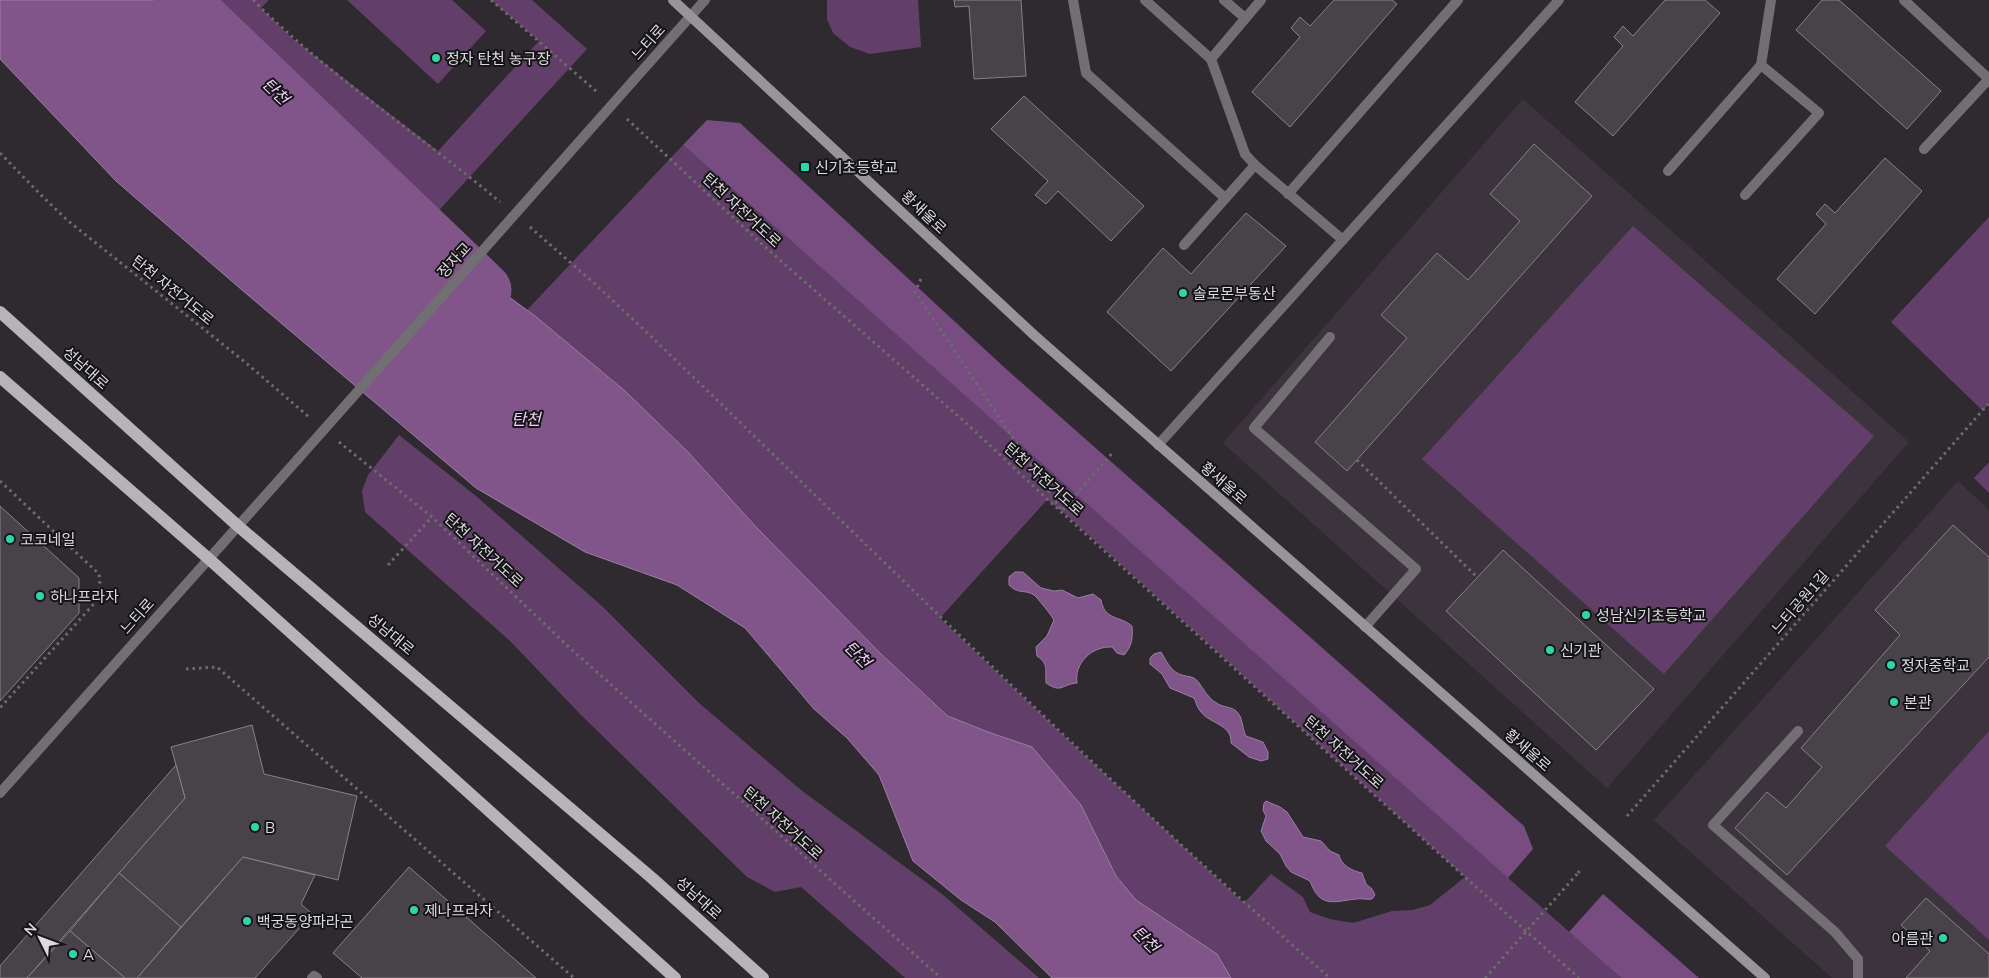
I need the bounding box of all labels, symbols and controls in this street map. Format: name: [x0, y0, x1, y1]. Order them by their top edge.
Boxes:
street label: 느티로: [627, 20, 669, 64]
place label: 정자 탄천 농구장: [446, 49, 551, 68]
marker: 정자 탄천 농구장: [430, 52, 442, 64]
water label: 탄천: [258, 74, 295, 110]
place label: 신기초등학교: [815, 158, 898, 177]
marker: 신기초등학교: [799, 161, 811, 173]
street label: 탄천 자전거도로: [699, 169, 785, 251]
street label: 황새울로: [897, 186, 951, 238]
street label: 정자교: [433, 238, 475, 282]
street label: 탄천 자전거도로: [128, 251, 218, 329]
place label: 솔로몬부동산: [1193, 284, 1276, 303]
marker: 솔로몬부동산: [1177, 287, 1189, 299]
street label: 성남대로: [59, 342, 113, 394]
water label: 탄천: [511, 409, 543, 429]
street label: 탄천 자전거도로: [1000, 438, 1088, 520]
street label: 황새울로: [1197, 458, 1251, 508]
street label: 탄천 자전거도로: [441, 509, 527, 591]
place label: 코코네일: [20, 530, 75, 549]
marker: 코코네일: [4, 533, 16, 545]
street label: 느티공원1길: [1767, 566, 1833, 638]
place label: 하나프라자: [50, 587, 119, 606]
marker: 하나프라자: [34, 590, 46, 602]
street label: 느티로: [116, 594, 158, 638]
place label: 성남신기초등학교: [1596, 606, 1706, 625]
street label: 성남대로: [364, 609, 418, 659]
marker: 성남신기초등학교: [1580, 609, 1592, 621]
water label: 탄천: [841, 637, 877, 673]
place label: 신기관: [1560, 641, 1602, 660]
marker: 신기관: [1544, 644, 1556, 656]
place label: 정자중학교: [1901, 656, 1970, 675]
marker: 정자중학교: [1885, 659, 1897, 671]
place label: 본관: [1904, 693, 1932, 712]
marker: 본관: [1888, 696, 1900, 708]
street label: 탄천 자전거도로: [1300, 711, 1388, 793]
street label: 황새울로: [1501, 725, 1555, 775]
street label: 탄천 자전거도로: [739, 782, 827, 864]
place label: B: [265, 818, 275, 837]
marker: B: [249, 821, 261, 833]
street label: 성남대로: [672, 872, 726, 924]
place label: 제나프라자: [424, 901, 493, 920]
marker: 제나프라자: [408, 904, 420, 916]
place label: 백궁동양파라곤: [257, 912, 354, 931]
north arrow: [15, 913, 65, 963]
marker: 백궁동양파라곤: [241, 915, 253, 927]
text: N: [20, 919, 41, 939]
water label: 탄천: [1129, 922, 1165, 958]
place label: 아름관: [1892, 929, 1933, 948]
marker: 아름관: [1937, 932, 1949, 944]
place label: A: [83, 945, 94, 964]
marker: A: [67, 948, 79, 960]

